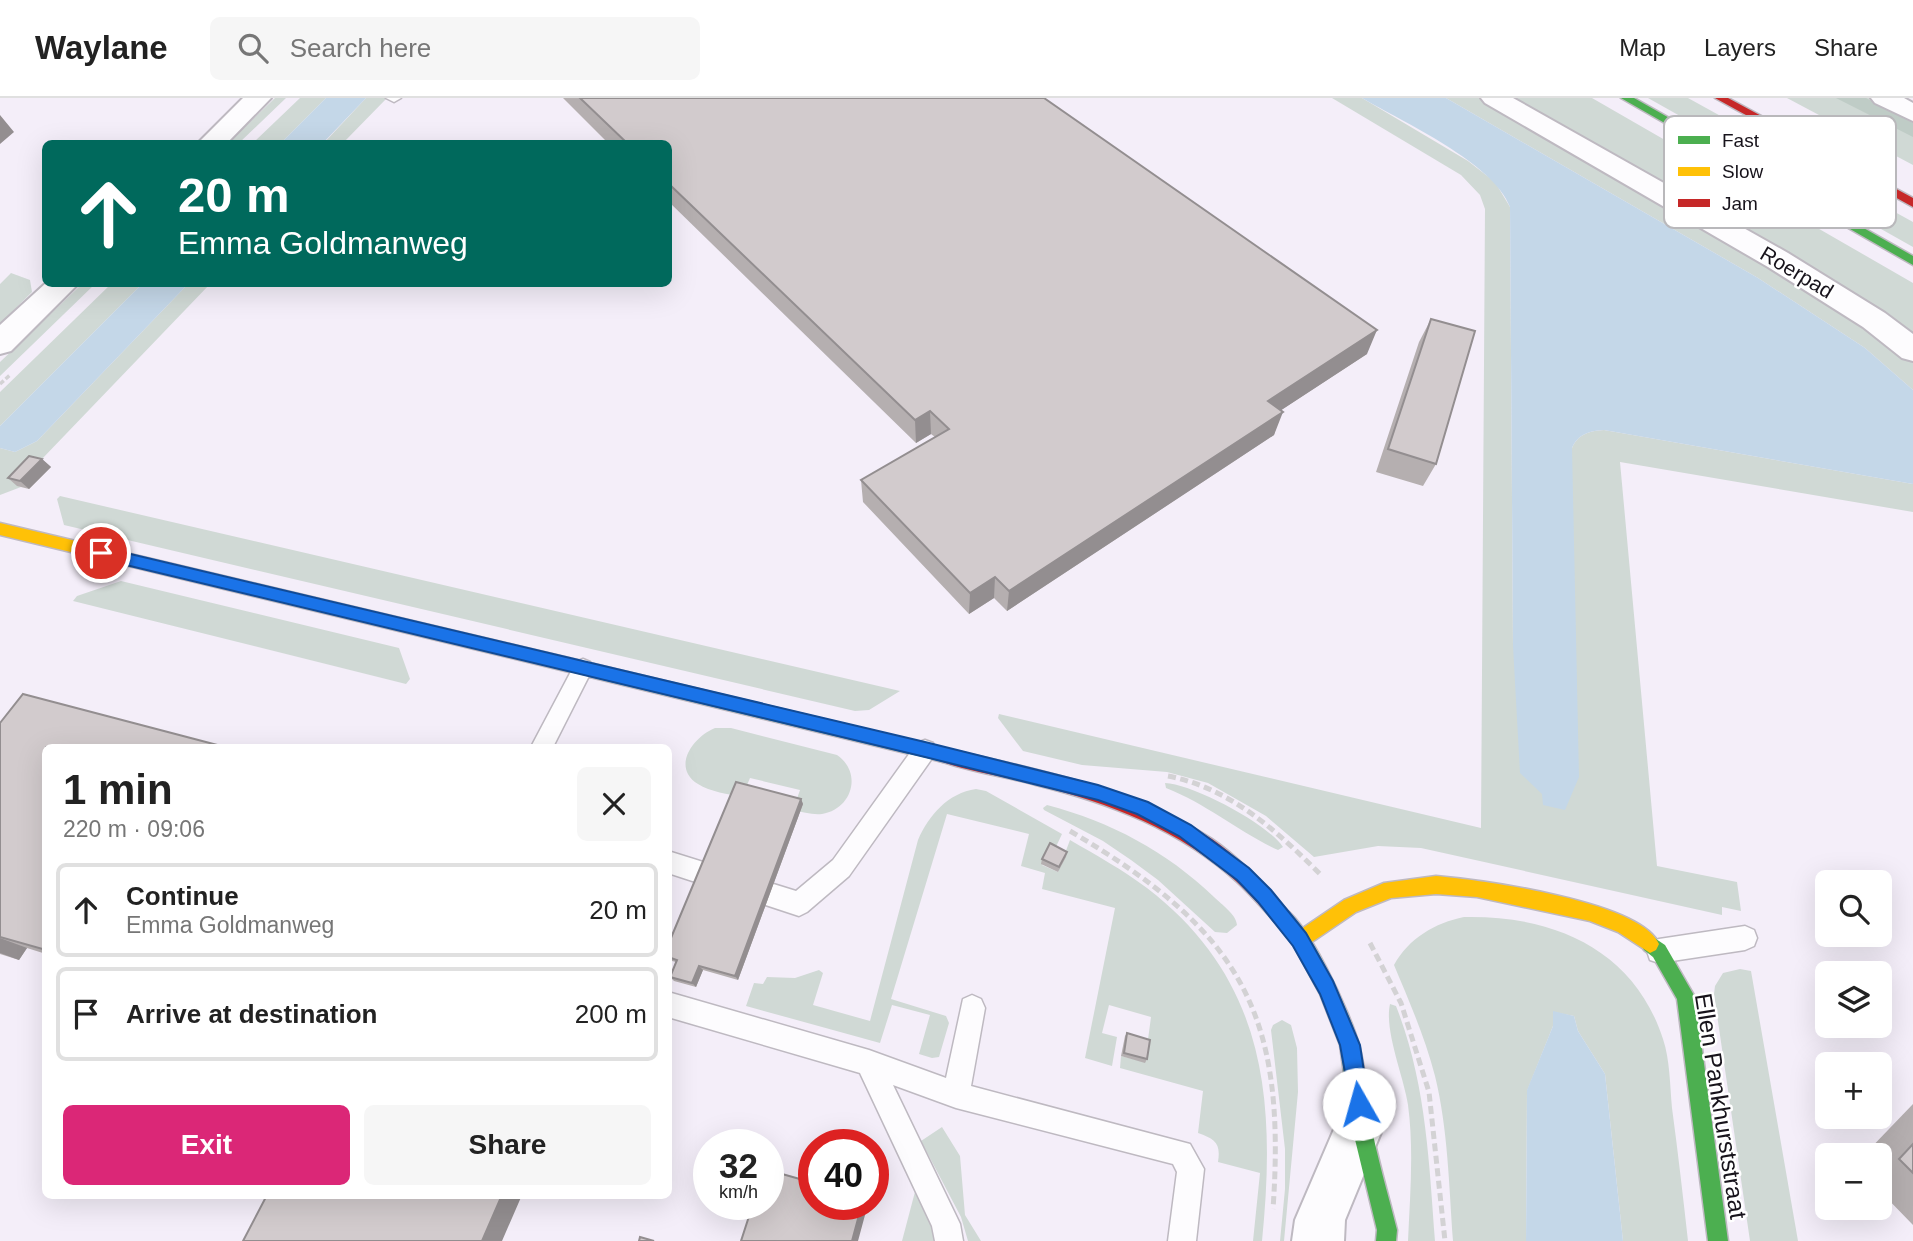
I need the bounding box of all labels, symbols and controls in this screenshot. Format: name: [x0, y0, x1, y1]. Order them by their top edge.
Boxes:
search box: [210, 17, 700, 80]
text: Waylane: [35, 29, 168, 66]
icon: search: [234, 29, 272, 67]
text: Search here: [290, 33, 431, 63]
text: Map: [1619, 34, 1666, 61]
text: Layers: [1704, 34, 1776, 61]
text: Share: [1814, 34, 1878, 61]
legend: [1664, 116, 1896, 228]
text: Fast: [1722, 130, 1760, 151]
text: Slow: [1722, 161, 1763, 182]
icon: ahead: [63, 168, 154, 259]
text: 20 m: [178, 168, 290, 222]
text: Jam: [1722, 193, 1758, 214]
text: Emma Goldmanweg: [178, 225, 468, 261]
street label: Roerpad: [1757, 241, 1837, 303]
pin: [71, 523, 131, 583]
icon: arrive: [82, 534, 120, 572]
text: 1 min: [63, 766, 173, 813]
button: close: [577, 767, 651, 841]
text: 220 m · 09:06: [63, 816, 205, 842]
map controls: [1815, 870, 1892, 1220]
button: search: [1815, 870, 1892, 947]
text: Continue: [126, 881, 239, 911]
icon: ahead: [67, 891, 105, 929]
text: 20 m: [589, 895, 647, 925]
text: Emma Goldmanweg: [126, 912, 334, 938]
button: layers: [1815, 961, 1892, 1038]
street label: Ellen Pankhurststraat: [1690, 991, 1752, 1221]
icon: arrive: [67, 995, 105, 1033]
text: Arrive at destination: [126, 999, 377, 1029]
text: 200 m: [575, 999, 647, 1029]
button: +: [1815, 1052, 1892, 1129]
position arrow: [1322, 1067, 1396, 1141]
button: Exit: [63, 1105, 350, 1185]
button: Share: [364, 1105, 651, 1185]
speed limit sign: 40: [798, 1129, 889, 1220]
button: −: [1815, 1143, 1892, 1220]
text: 32: [719, 1146, 758, 1185]
text: km/h: [719, 1182, 758, 1202]

